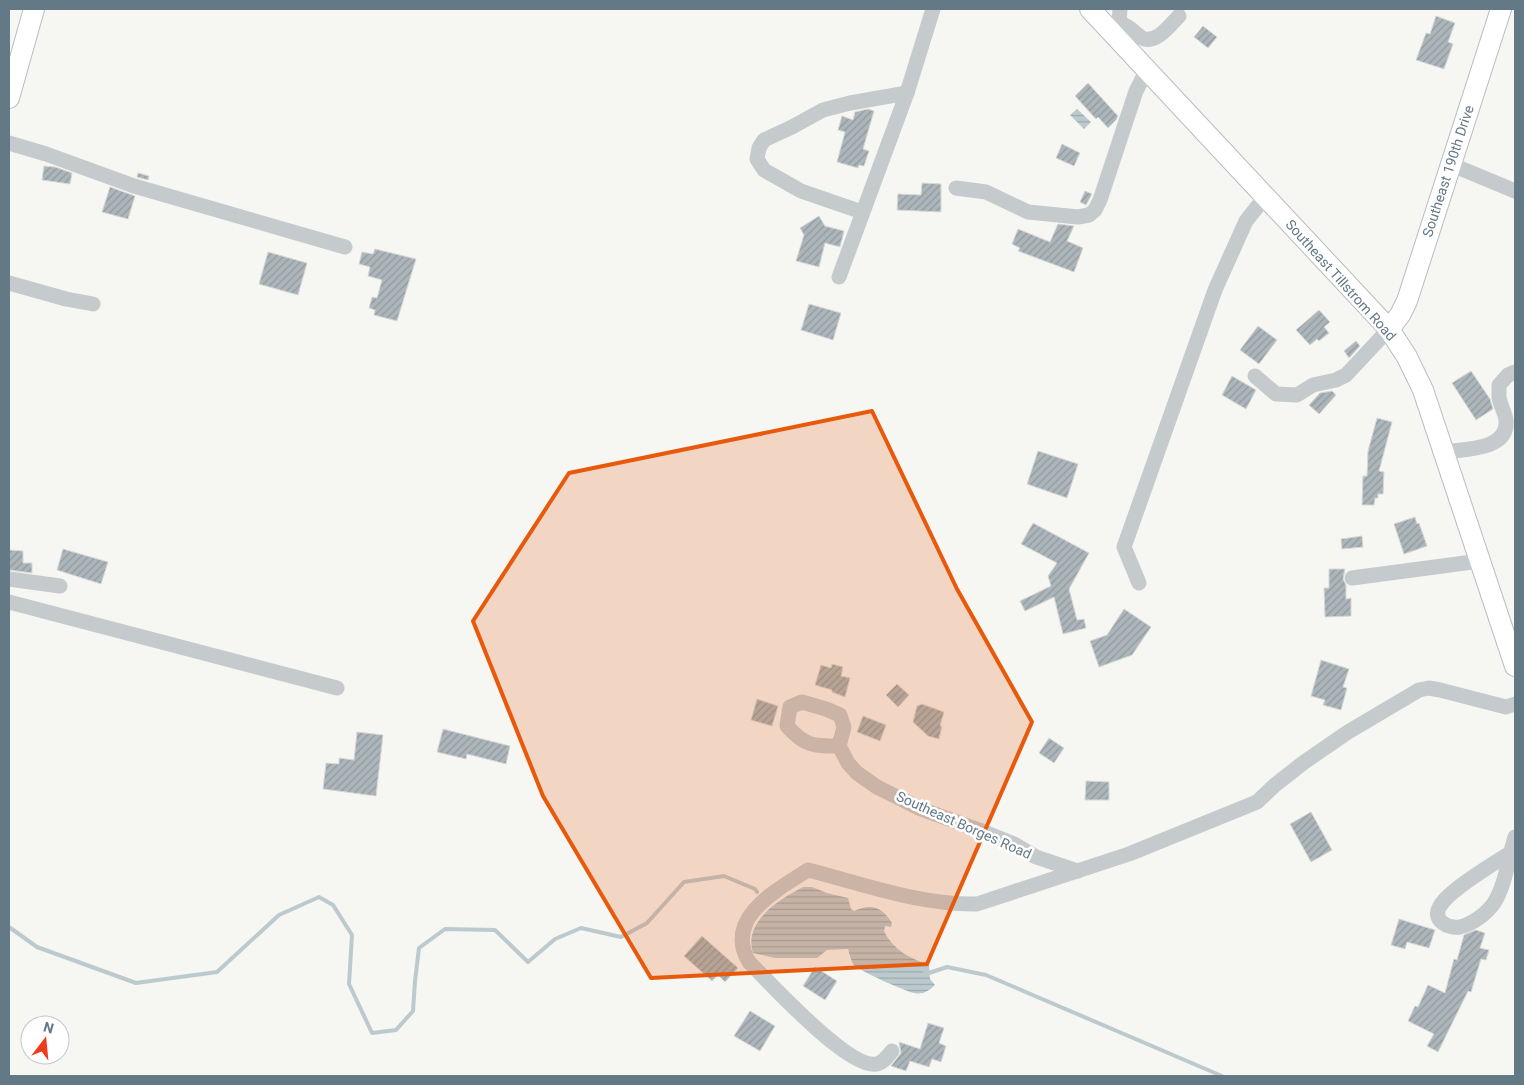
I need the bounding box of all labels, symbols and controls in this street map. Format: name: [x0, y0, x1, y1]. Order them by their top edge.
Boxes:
street label: Southeast 190th Drive: [1419, 103, 1477, 239]
street label: Southeast Tillstrom Road: [1282, 216, 1400, 344]
street label: Southeast Borges Road: [894, 788, 1034, 862]
north arrow: [20, 1015, 70, 1065]
text: N: [42, 1018, 56, 1037]

